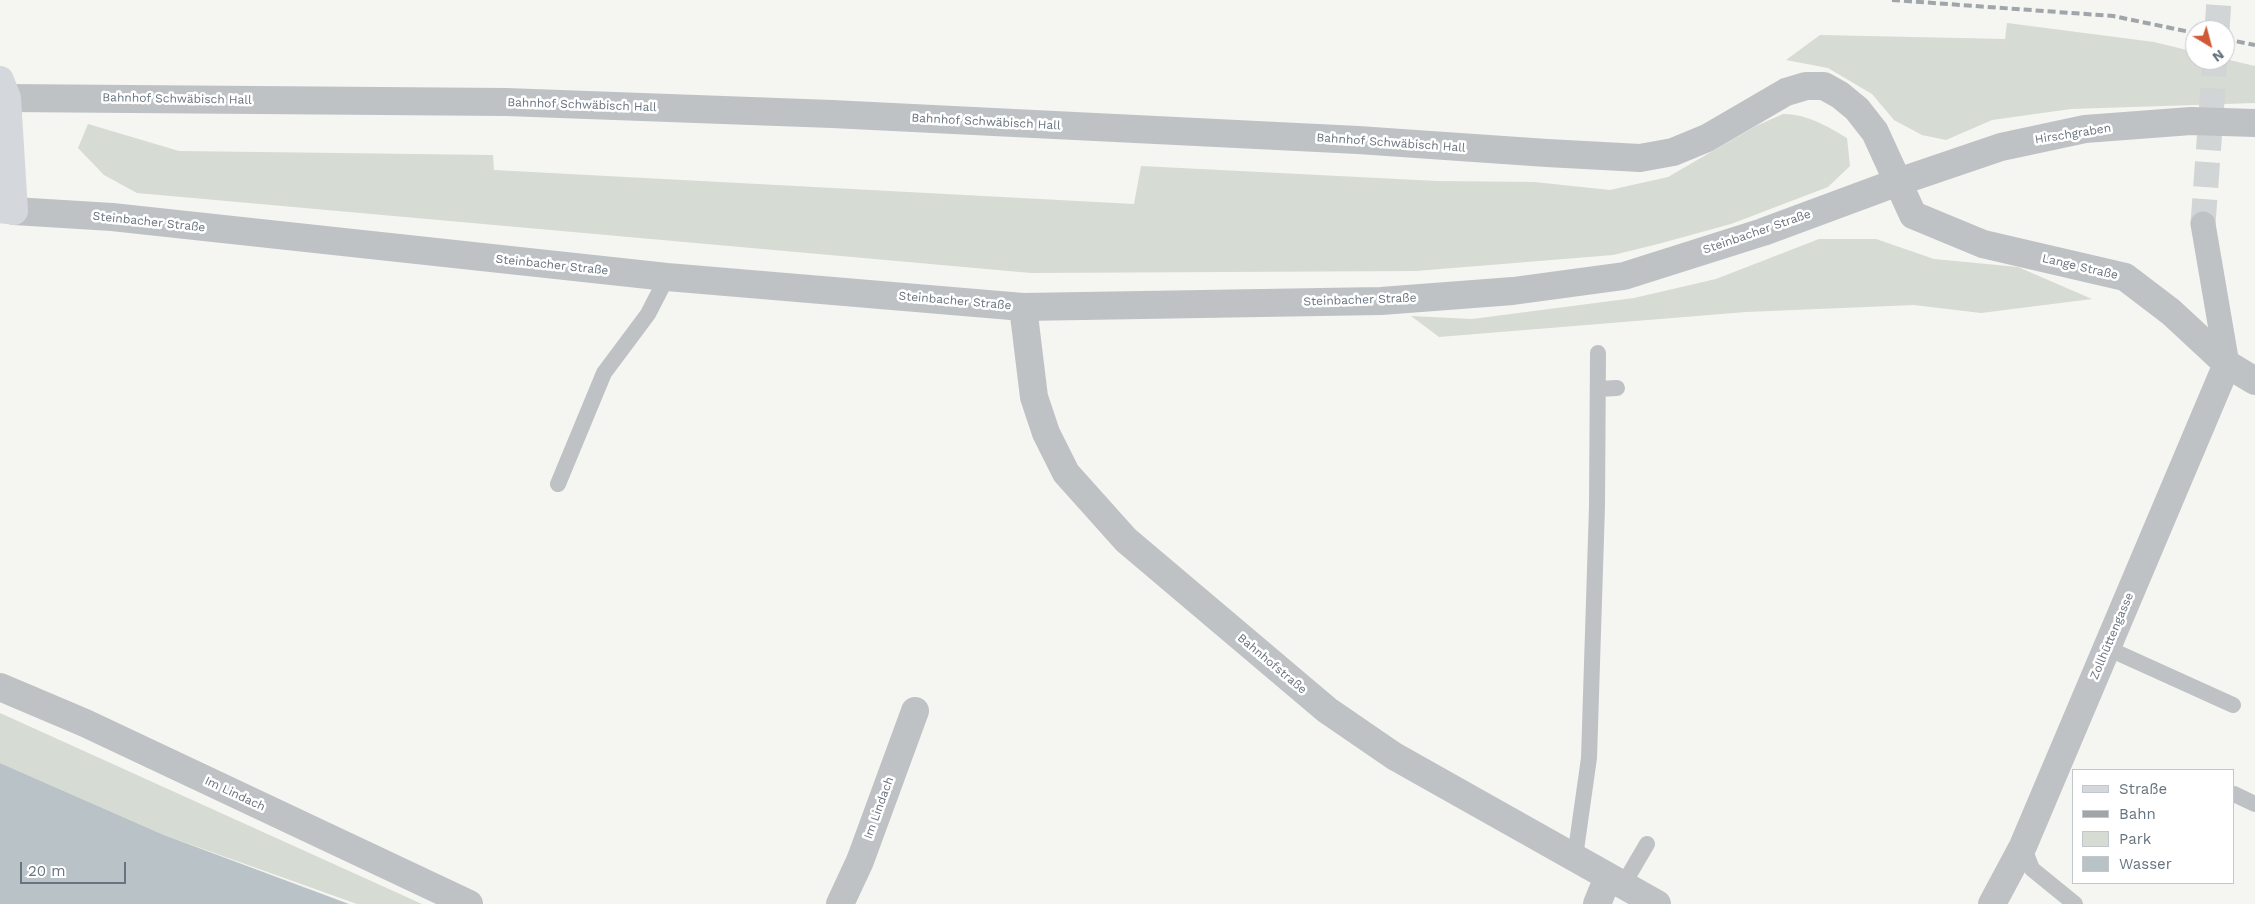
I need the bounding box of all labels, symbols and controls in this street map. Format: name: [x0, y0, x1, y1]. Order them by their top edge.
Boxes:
north arrow: [2185, 20, 2235, 70]
text: N: [2209, 47, 2227, 66]
street label: Bahnhof Schwäbisch Hall: [102, 90, 252, 108]
street label: Bahnhof Schwäbisch Hall: [507, 95, 657, 115]
street label: Bahnhof Schwäbisch Hall: [911, 111, 1061, 133]
street label: Hirschgraben: [2034, 121, 2112, 147]
street label: Bahnhof Schwäbisch Hall: [1316, 131, 1466, 155]
street label: Steinbacher Straße: [1701, 207, 1813, 257]
street label: Steinbacher Straße: [92, 209, 206, 235]
street label: Lange Straße: [2041, 251, 2119, 283]
street label: Steinbacher Straße: [495, 252, 609, 278]
street label: Steinbacher Straße: [898, 289, 1012, 313]
street label: Steinbacher Straße: [1303, 291, 1417, 309]
street label: Zollhüttengasse: [2087, 590, 2137, 682]
street label: Bahnhofstraße: [1234, 631, 1310, 697]
legend: [2072, 769, 2235, 884]
street label: Im Lindach: [202, 774, 268, 814]
street label: Im Lindach: [861, 775, 897, 841]
text: Straße: [2119, 780, 2167, 798]
text: Bahn: [2119, 805, 2156, 823]
text: Park: [2119, 830, 2151, 848]
scale bar: [22, 852, 129, 884]
text: Wasser: [2119, 855, 2172, 873]
text: 20 m: [28, 862, 66, 880]

